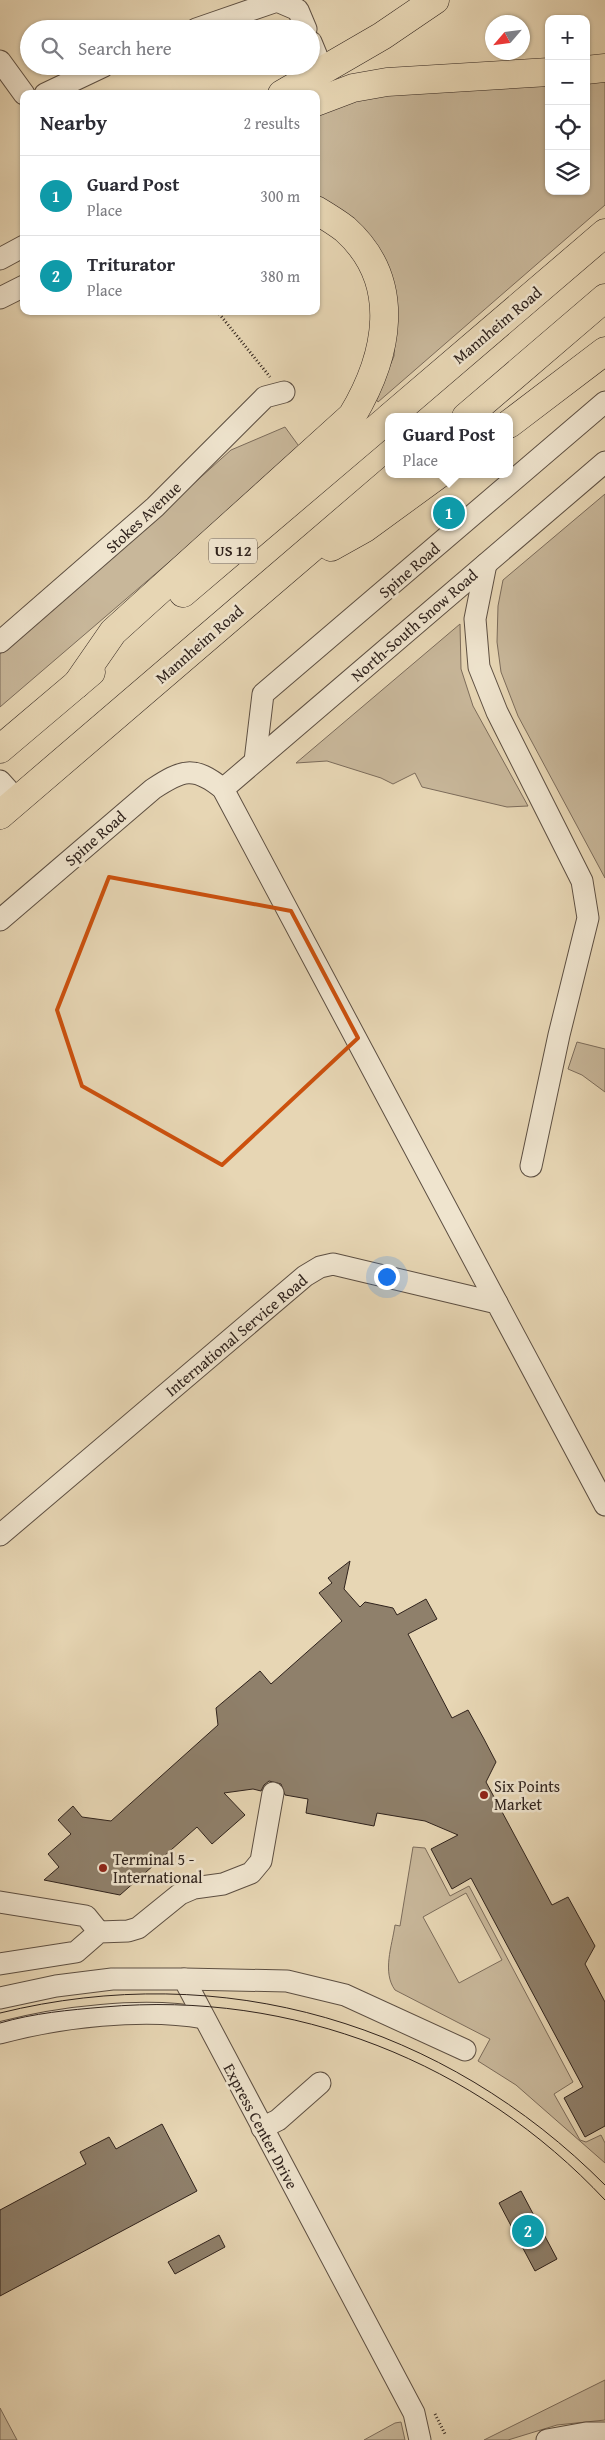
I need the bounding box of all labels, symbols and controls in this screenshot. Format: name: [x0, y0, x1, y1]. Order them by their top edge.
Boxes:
north arrow: [485, 15, 530, 60]
map controls: [545, 15, 590, 195]
button: +: [545, 15, 590, 60]
search box: [20, 20, 320, 75]
icon: search: [38, 34, 66, 62]
text: Search here: [78, 34, 172, 62]
button: −: [545, 60, 590, 105]
button: locate: [545, 105, 590, 150]
text: Nearby: [40, 107, 107, 138]
text: 2 results: [243, 111, 300, 135]
button: layers: [545, 150, 590, 195]
text: Guard Post: [87, 170, 179, 198]
text: 1: [52, 184, 60, 208]
text: 300 m: [260, 184, 300, 208]
text: Place: [87, 198, 122, 222]
text: Triturator: [87, 250, 175, 278]
text: 2: [52, 264, 60, 288]
text: 380 m: [260, 264, 300, 288]
text: Place: [87, 278, 122, 302]
street label: Mannheim Road: [447, 280, 547, 369]
popup: [385, 413, 513, 478]
text: Guard Post: [403, 420, 495, 448]
text: Place: [403, 448, 438, 472]
street label: Stokes Avenue: [100, 475, 186, 559]
pin: 1: [433, 494, 465, 532]
street label: Spine Road: [373, 536, 445, 603]
road number: US 12: [209, 538, 257, 564]
street label: North-South Snow Road: [345, 563, 483, 687]
street label: Mannheim Road: [150, 599, 249, 689]
street label: Spine Road: [59, 804, 131, 871]
your location: [374, 1264, 400, 1290]
street label: International Service Road: [160, 1268, 313, 1402]
place label: Six Points Market: [494, 1774, 560, 1816]
marker: Six Points Market: [478, 1789, 490, 1801]
place label: Terminal 5 - International: [113, 1847, 203, 1889]
marker: Terminal 5 - International: [97, 1862, 109, 1874]
street label: Express Center Drive: [218, 2059, 304, 2193]
pin: 2: [512, 2212, 544, 2250]

